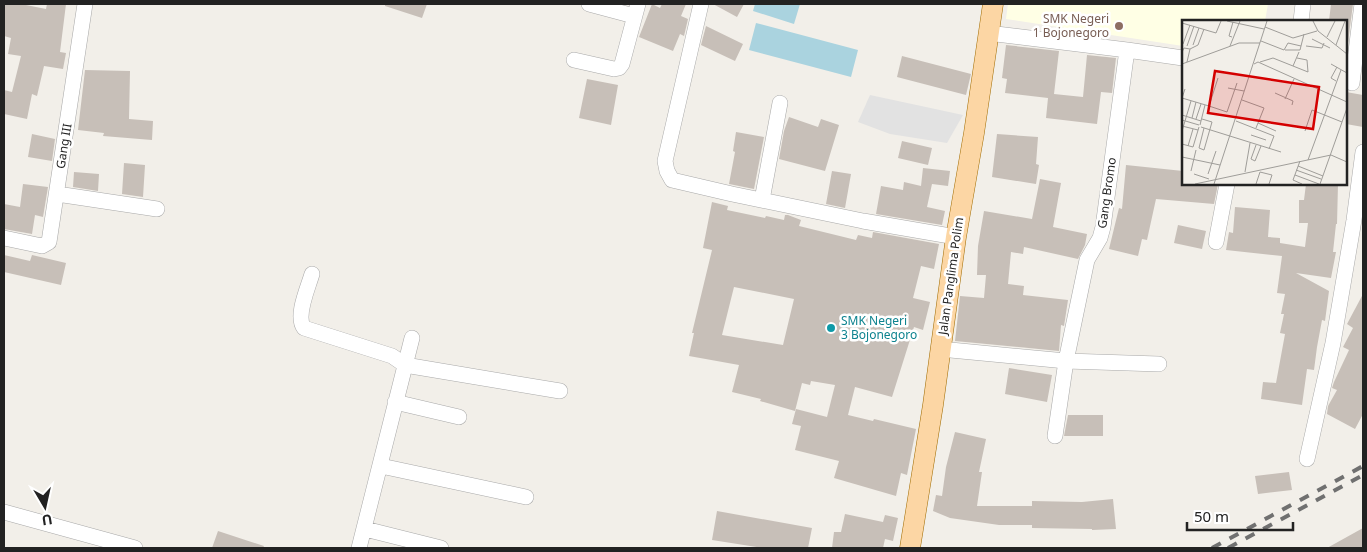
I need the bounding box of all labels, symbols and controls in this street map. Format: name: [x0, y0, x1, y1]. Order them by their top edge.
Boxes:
place label: SMK Negeri 1 Bojonegoro: [1033, 10, 1109, 41]
marker: SMK Negeri 1 Bojonegoro: [1113, 20, 1125, 32]
inset map: [1182, 20, 1347, 185]
street label: Gang III: [52, 122, 75, 170]
street label: Gang Bromo: [1093, 156, 1120, 230]
street label: Jalan Panglima Polim: [934, 216, 967, 337]
place label: SMK Negeri 3 Bojonegoro: [841, 312, 917, 343]
marker: SMK Negeri 3 Bojonegoro: [825, 322, 837, 334]
north arrow: [20, 482, 70, 532]
scale bar: [1187, 500, 1293, 532]
text: 50 m: [1194, 506, 1229, 526]
text: U: [40, 510, 54, 531]

